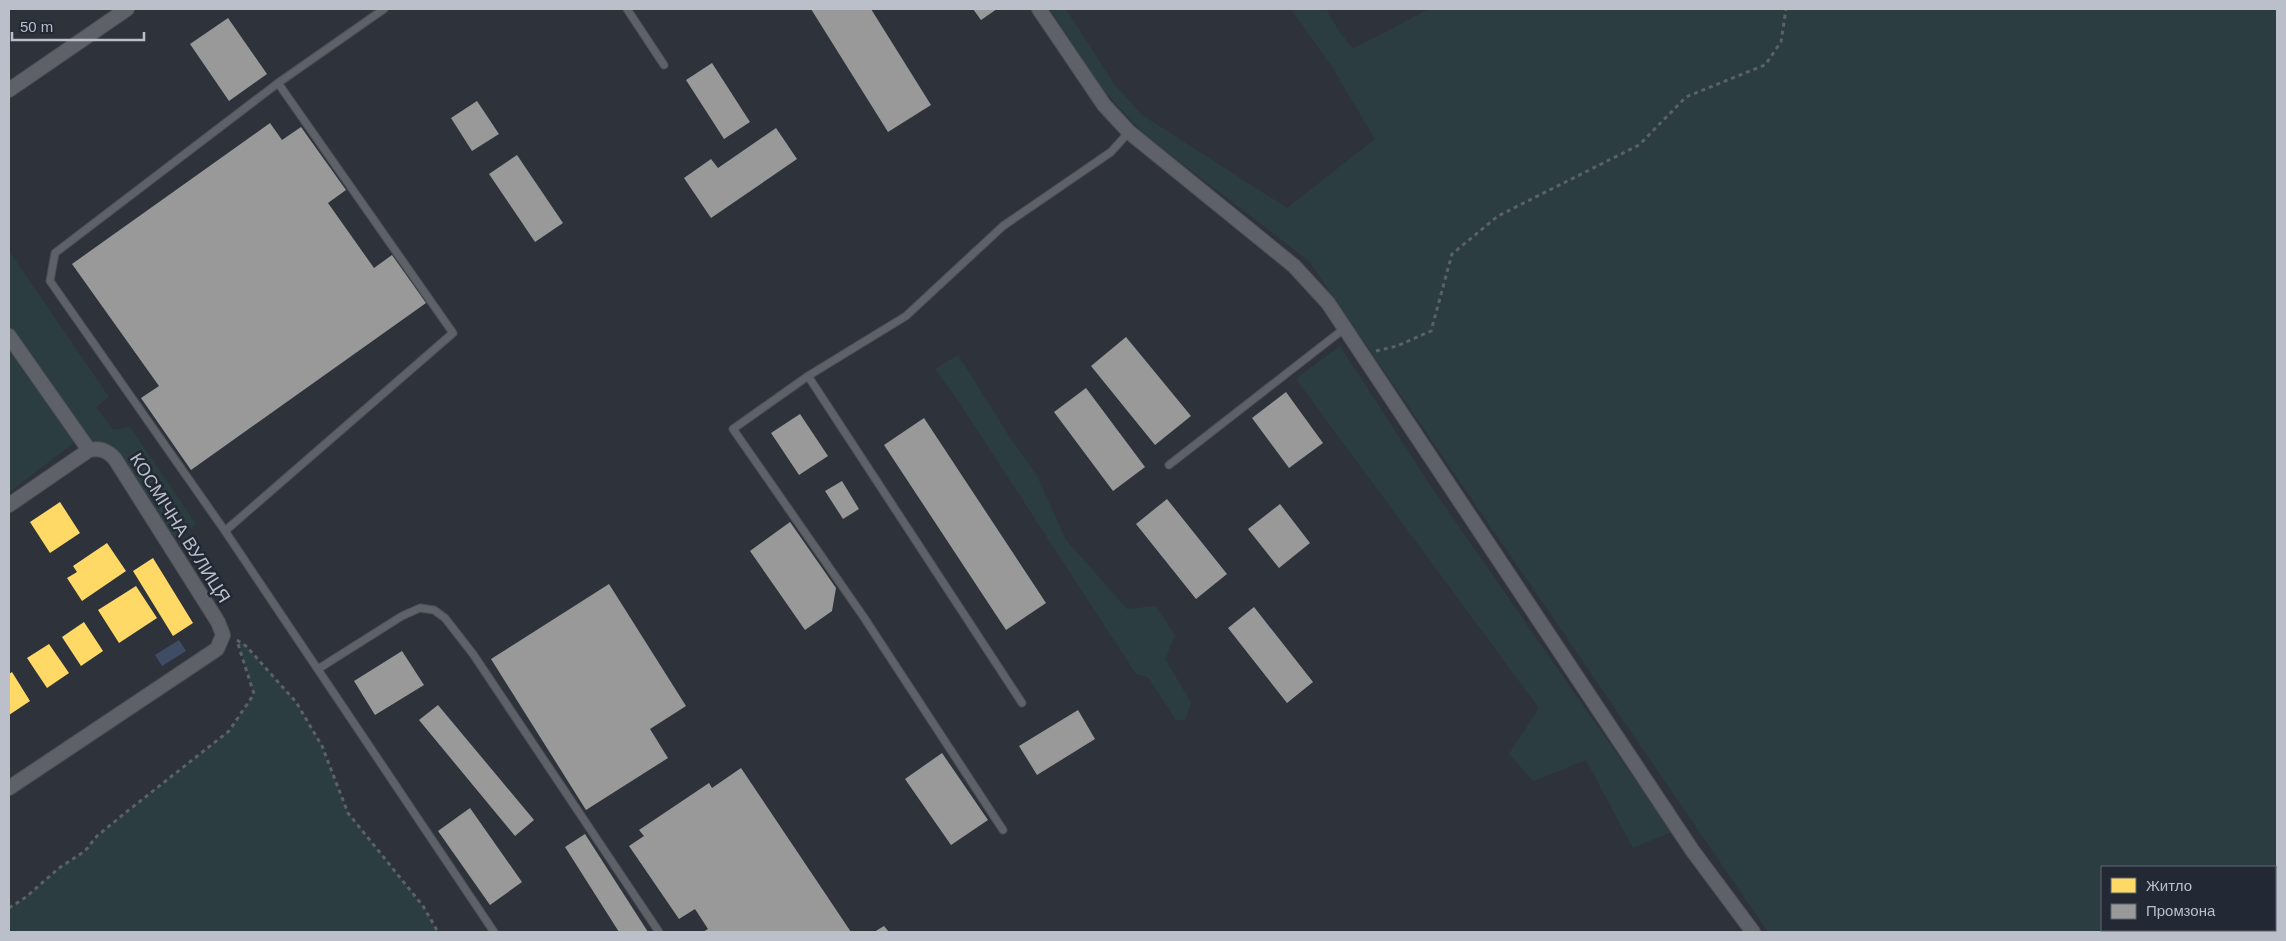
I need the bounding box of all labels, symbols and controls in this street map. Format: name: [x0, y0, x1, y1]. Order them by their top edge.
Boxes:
scale bar: [12, 10, 145, 42]
text: 50 m: [20, 18, 53, 35]
street label: КОСМІЧНА ВУЛИЦЯ: [126, 450, 234, 606]
legend: [2101, 866, 2276, 931]
text: Житло: [2146, 877, 2192, 894]
text: Промзона: [2146, 902, 2216, 919]

